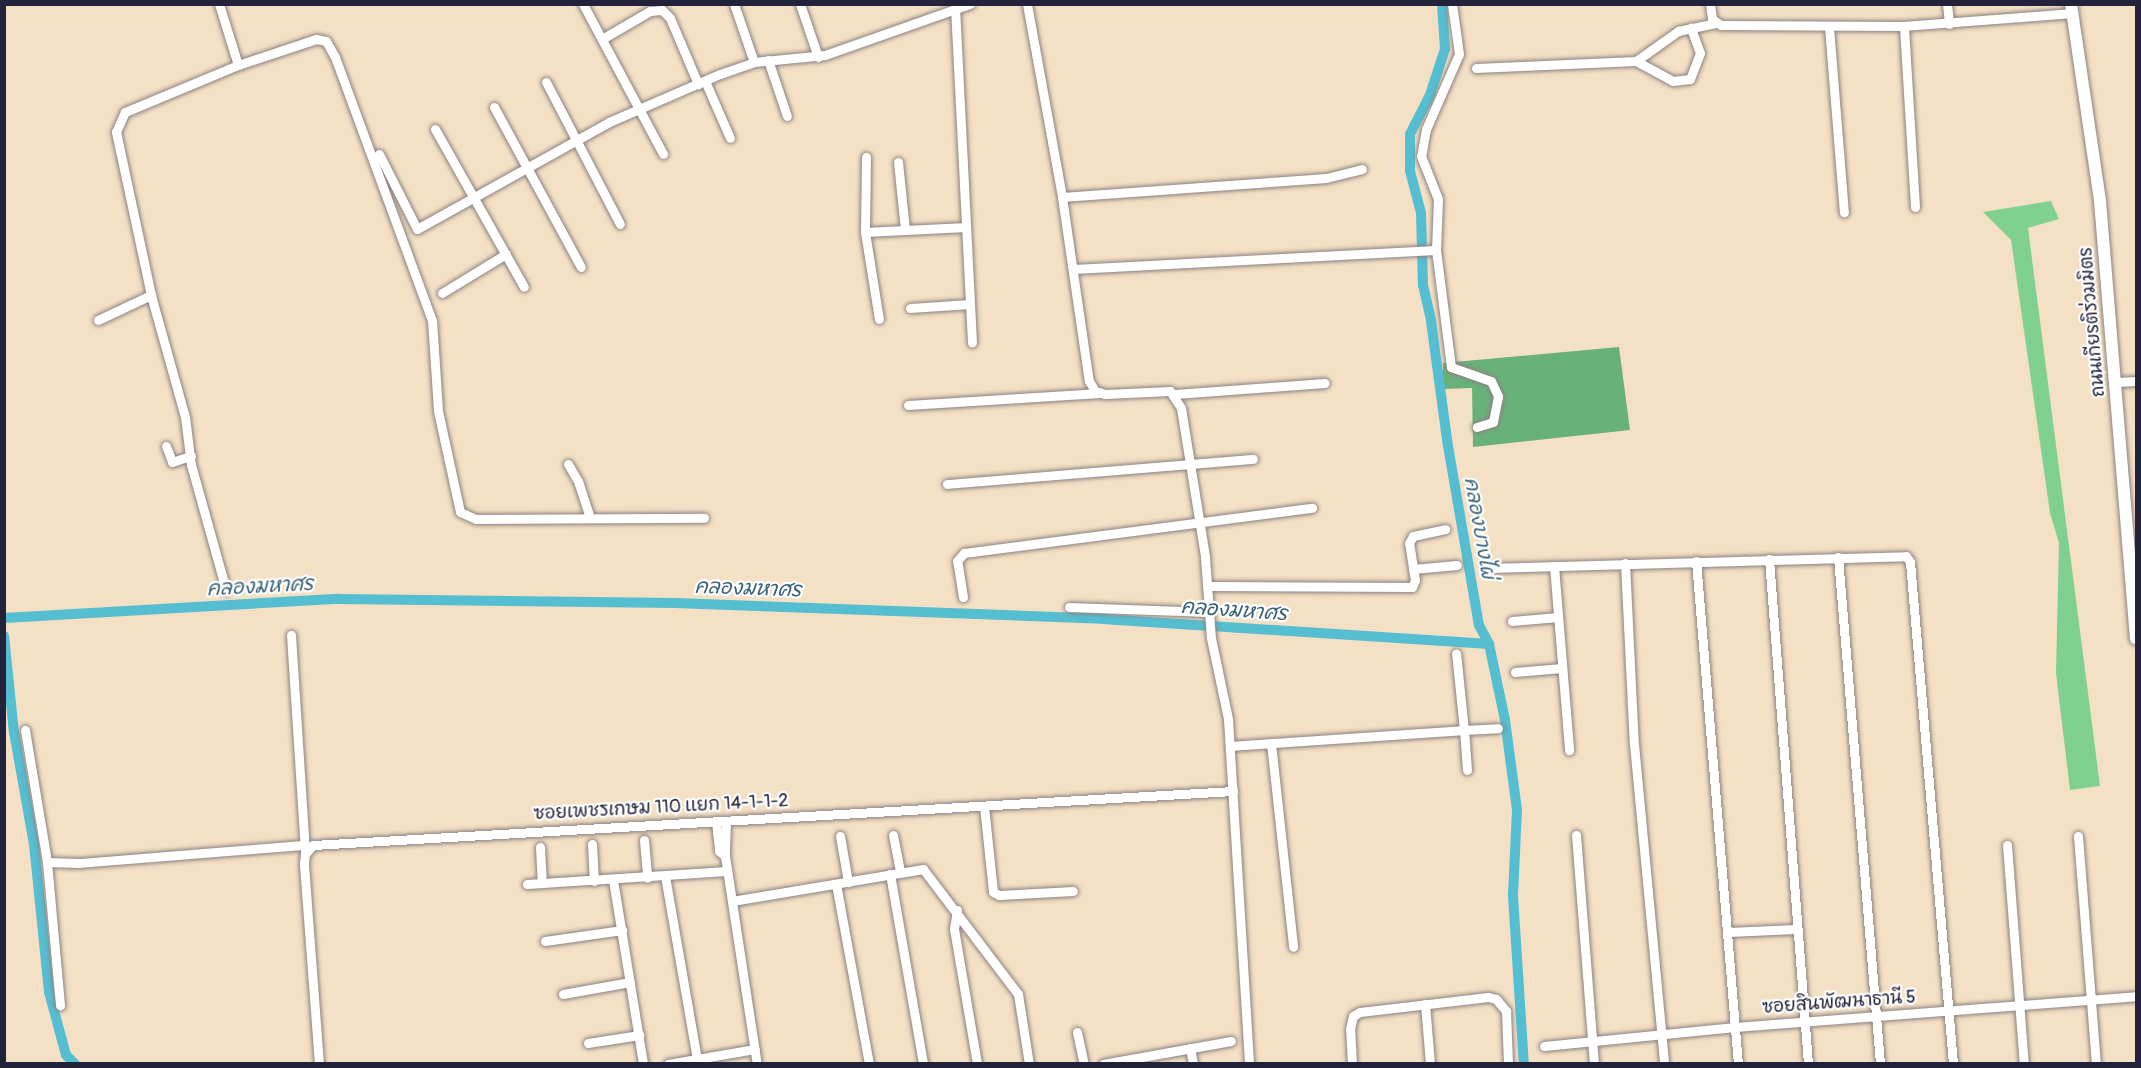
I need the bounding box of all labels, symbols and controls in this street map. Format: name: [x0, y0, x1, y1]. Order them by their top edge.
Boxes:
street label: ถนนเกียรติร่วมมิตร: [2076, 246, 2110, 398]
water label: คลองบางไผ่: [1459, 475, 1501, 581]
water label: คลองมหาศร: [206, 571, 314, 601]
water label: คลองมหาศร: [694, 574, 802, 602]
water label: คลองมหาศร: [1180, 594, 1288, 626]
street label: ซอยเพชรเกษม 110 แยก 14-1-1-2: [533, 791, 789, 825]
street label: ซอยสินพัฒนาธานี 5: [1762, 987, 1916, 1019]

